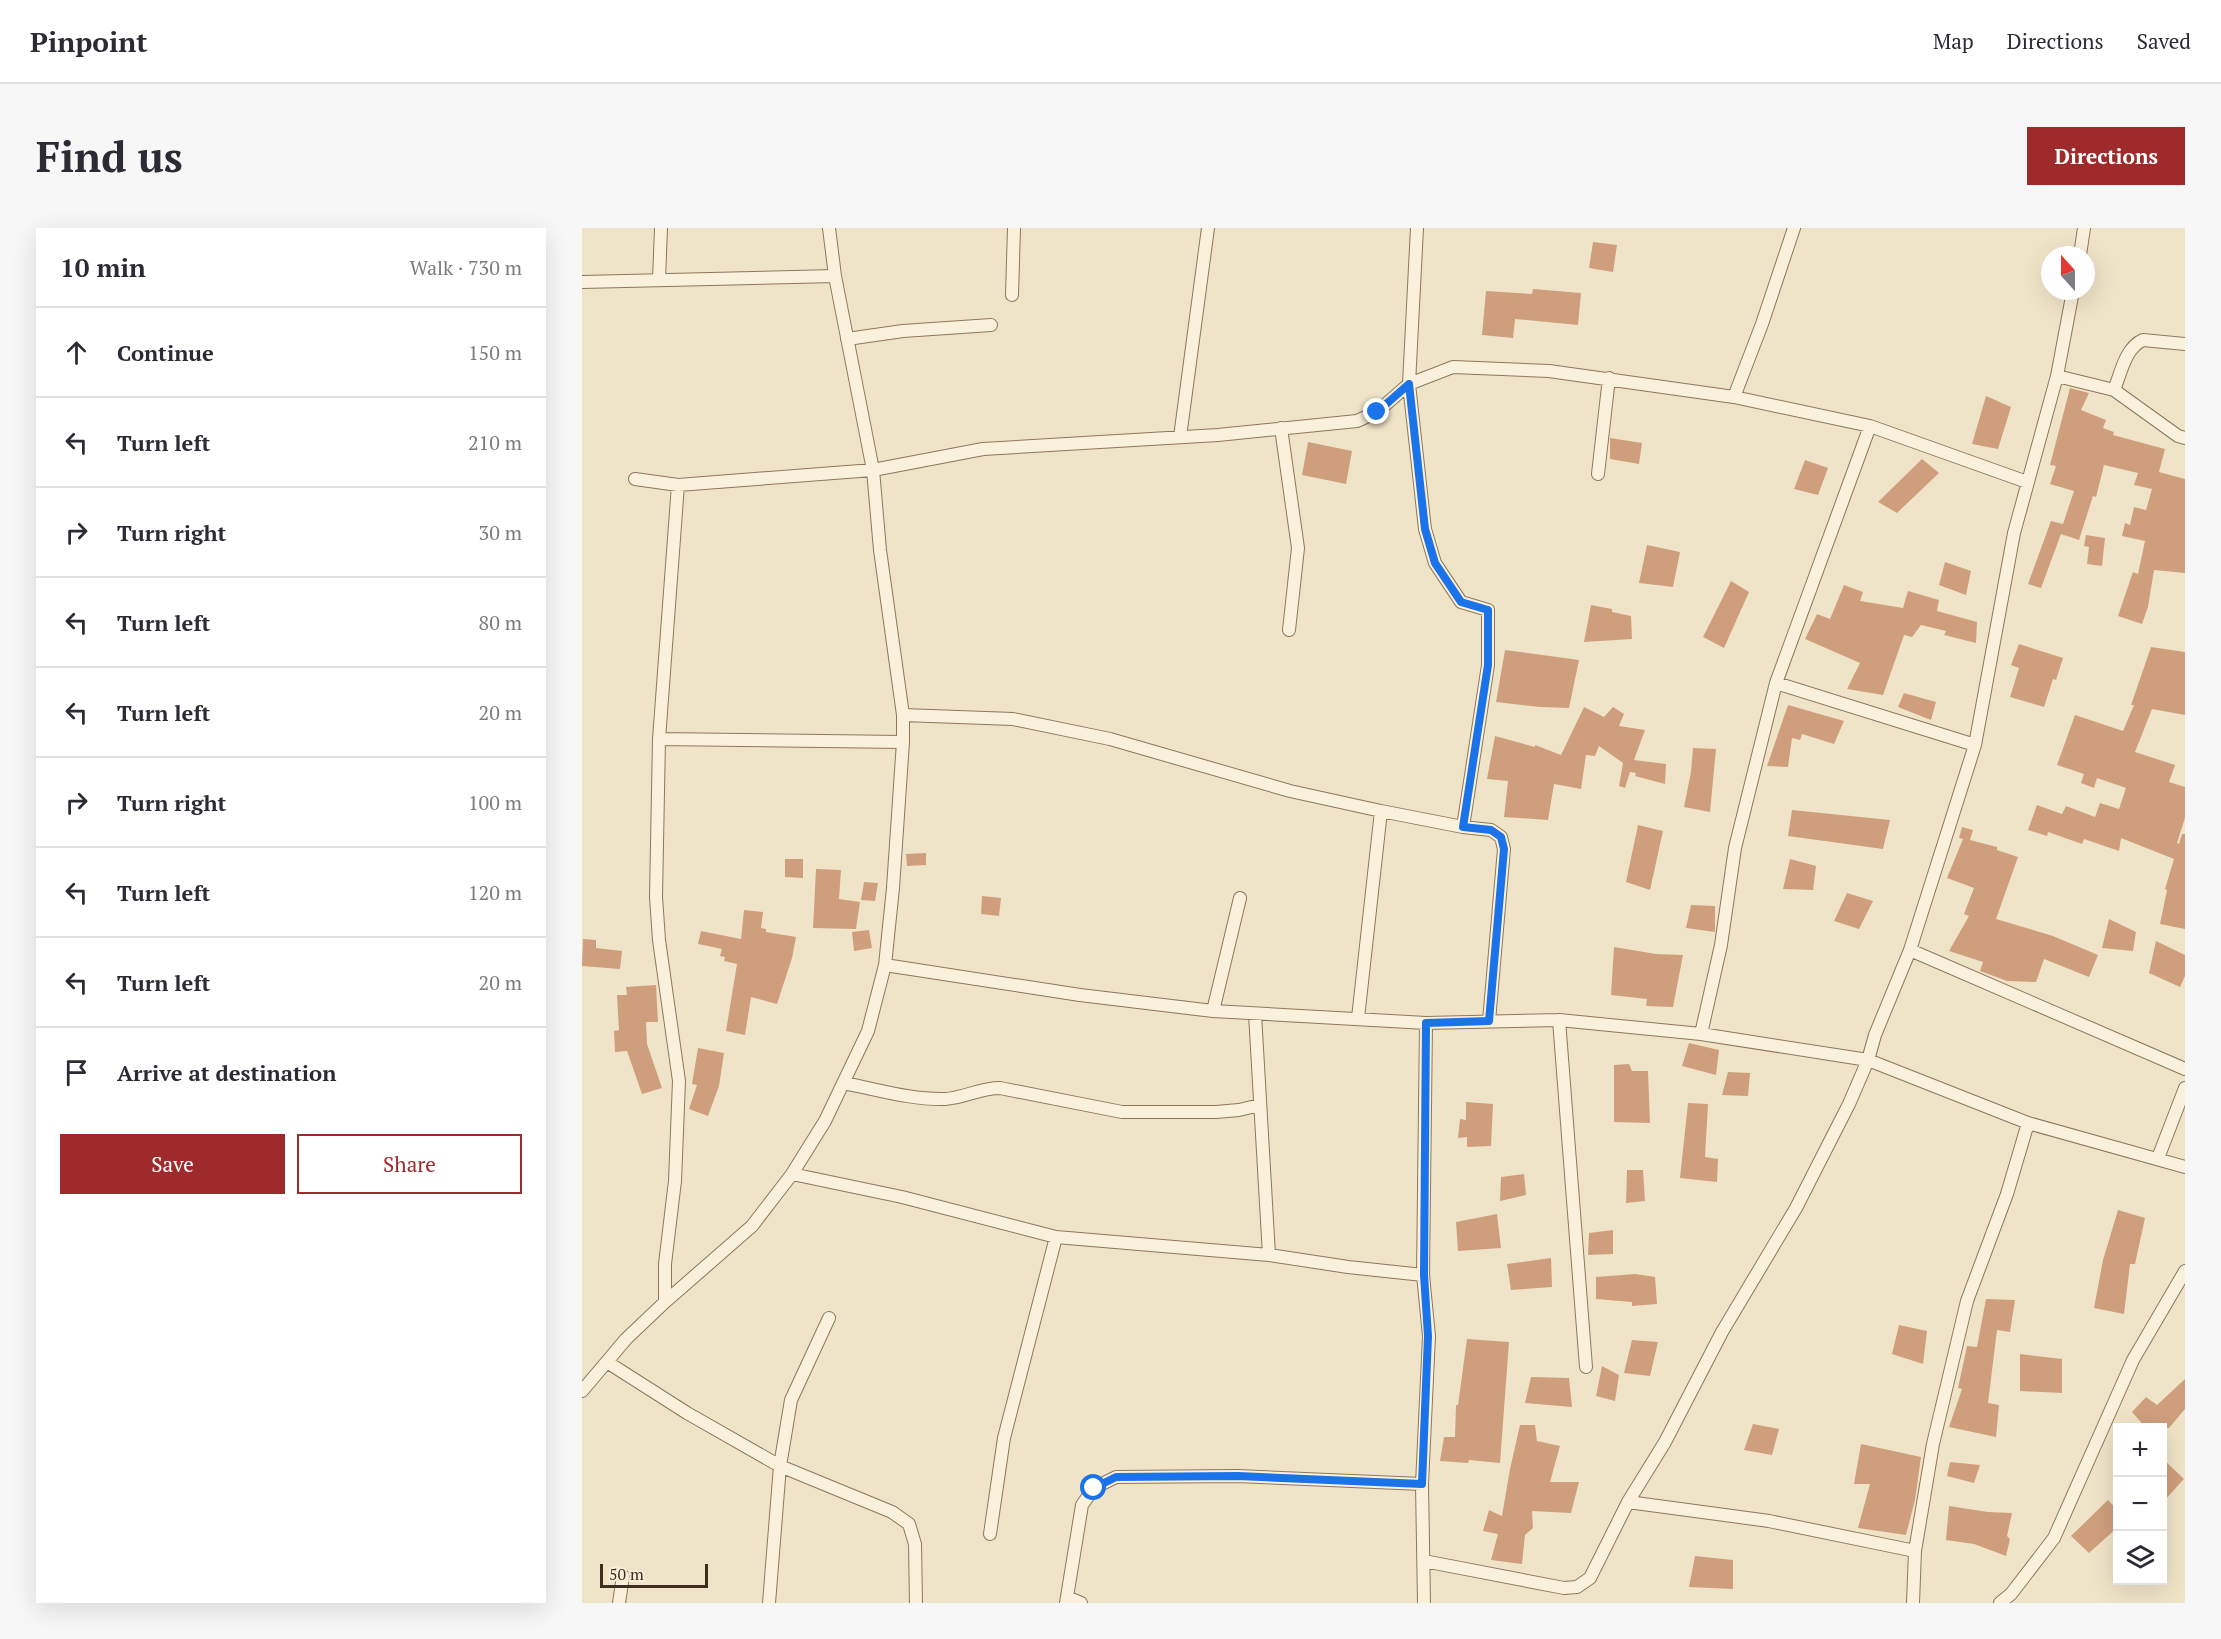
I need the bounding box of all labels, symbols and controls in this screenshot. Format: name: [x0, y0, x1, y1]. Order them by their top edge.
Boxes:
text: Pinpoint: [30, 23, 147, 60]
text: Map: [1933, 27, 1974, 55]
text: Directions: [2007, 27, 2104, 55]
text: Saved: [2137, 27, 2191, 55]
button: Directions: [2027, 127, 2185, 185]
text: Find us: [36, 128, 183, 184]
north arrow: [2041, 246, 2095, 300]
text: 10 min: [60, 250, 146, 284]
text: Walk · 730 m: [410, 254, 522, 281]
icon: ahead: [60, 336, 93, 369]
text: Continue: [117, 338, 214, 367]
text: 150 m: [468, 339, 522, 366]
route end: [1363, 398, 1389, 424]
icon: left: [60, 426, 93, 459]
text: Turn left: [117, 428, 210, 457]
text: 210 m: [468, 429, 522, 456]
icon: right: [60, 516, 93, 549]
text: Turn right: [117, 518, 226, 547]
text: 30 m: [479, 519, 522, 546]
icon: left: [60, 606, 93, 639]
text: Turn left: [117, 608, 210, 637]
text: 80 m: [479, 609, 522, 636]
icon: left: [60, 696, 93, 729]
text: Turn left: [117, 698, 210, 727]
text: 20 m: [479, 699, 522, 726]
icon: right: [60, 786, 93, 819]
text: Turn right: [117, 788, 226, 817]
text: 100 m: [468, 789, 522, 816]
icon: left: [60, 876, 93, 909]
text: Turn left: [117, 878, 210, 907]
text: 120 m: [468, 879, 522, 906]
icon: left: [60, 966, 93, 999]
text: Turn left: [117, 968, 210, 997]
text: 20 m: [479, 969, 522, 996]
icon: arrive: [60, 1056, 93, 1089]
text: Arrive at destination: [117, 1058, 336, 1087]
button: Save: [60, 1134, 285, 1194]
button: Share: [297, 1134, 522, 1194]
map controls: [2113, 1423, 2167, 1585]
button: +: [2113, 1423, 2167, 1477]
route start: [1080, 1474, 1106, 1500]
button: −: [2113, 1477, 2167, 1531]
button: layers: [2113, 1531, 2167, 1585]
scale bar: [600, 1561, 708, 1588]
text: 50 m: [609, 1563, 644, 1585]

